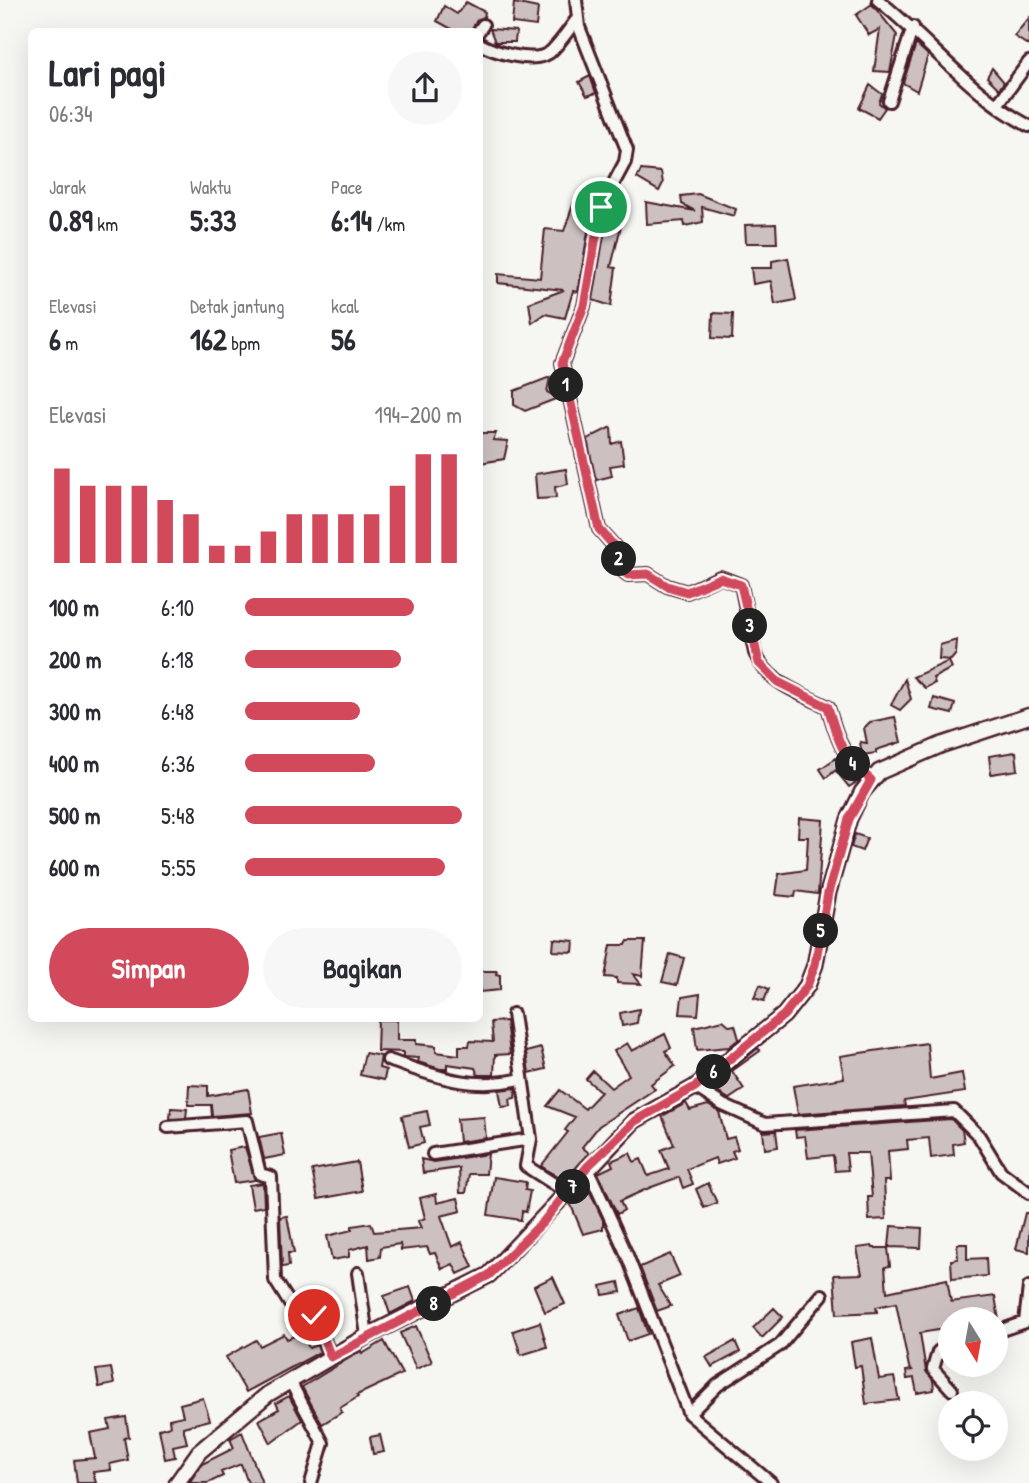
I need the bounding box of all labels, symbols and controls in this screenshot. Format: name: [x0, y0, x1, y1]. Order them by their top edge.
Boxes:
text: Lari pagi: [49, 46, 167, 98]
button: share: [388, 51, 462, 125]
text: 06:34: [49, 98, 93, 129]
text: Jarak: [49, 174, 86, 200]
text: Waktu: [190, 174, 231, 200]
text: Pace: [331, 174, 363, 200]
pin: [571, 177, 631, 237]
icon: arrive: [582, 188, 620, 226]
text: 0.89: [49, 200, 93, 240]
text: 5:33: [190, 200, 237, 240]
text: 6:14: [331, 200, 372, 240]
text: km: [93, 211, 118, 237]
text: /km: [372, 211, 405, 237]
text: Elevasi: [49, 293, 97, 319]
text: Detak jantung: [190, 293, 285, 319]
text: kcal: [331, 293, 359, 319]
text: 6: [49, 319, 61, 359]
text: 162: [190, 319, 227, 359]
text: 56: [331, 319, 356, 359]
text: m: [61, 330, 78, 356]
text: bpm: [227, 330, 260, 356]
pin: 1: [548, 368, 584, 402]
text: 1: [562, 371, 569, 397]
text: Elevasi: [49, 399, 107, 430]
text: 194–200 m: [375, 399, 462, 430]
pin: 2: [602, 542, 636, 576]
text: 2: [614, 545, 623, 571]
text: 100 m: [49, 592, 99, 623]
text: 6:10: [161, 592, 194, 623]
pin: 3: [732, 608, 768, 644]
text: 3: [745, 612, 754, 638]
text: 200 m: [49, 644, 101, 675]
text: 6:18: [161, 644, 194, 675]
text: 300 m: [49, 696, 101, 727]
text: 6:48: [161, 696, 194, 727]
pin: 4: [836, 746, 870, 782]
text: 400 m: [49, 748, 99, 779]
text: 6:36: [161, 748, 195, 779]
text: 4: [849, 750, 856, 776]
text: 500 m: [49, 800, 100, 831]
text: 5:48: [161, 800, 195, 831]
text: 600 m: [49, 852, 100, 883]
text: 5:55: [161, 852, 196, 883]
pin: 5: [804, 914, 838, 948]
text: 5: [816, 917, 825, 943]
button: Simpan: [49, 928, 249, 1008]
button: Bagikan: [263, 928, 462, 1008]
pin: 6: [696, 1054, 732, 1090]
text: 6: [710, 1058, 717, 1084]
pin: 7: [556, 1170, 590, 1204]
text: 7: [568, 1173, 577, 1199]
pin: [284, 1285, 344, 1345]
pin: 8: [416, 1286, 452, 1322]
text: 8: [429, 1290, 438, 1316]
icon: check: [295, 1296, 333, 1334]
north arrow: [938, 1307, 1008, 1377]
map controls: [938, 1307, 1008, 1461]
button: locate: [938, 1391, 1008, 1461]

